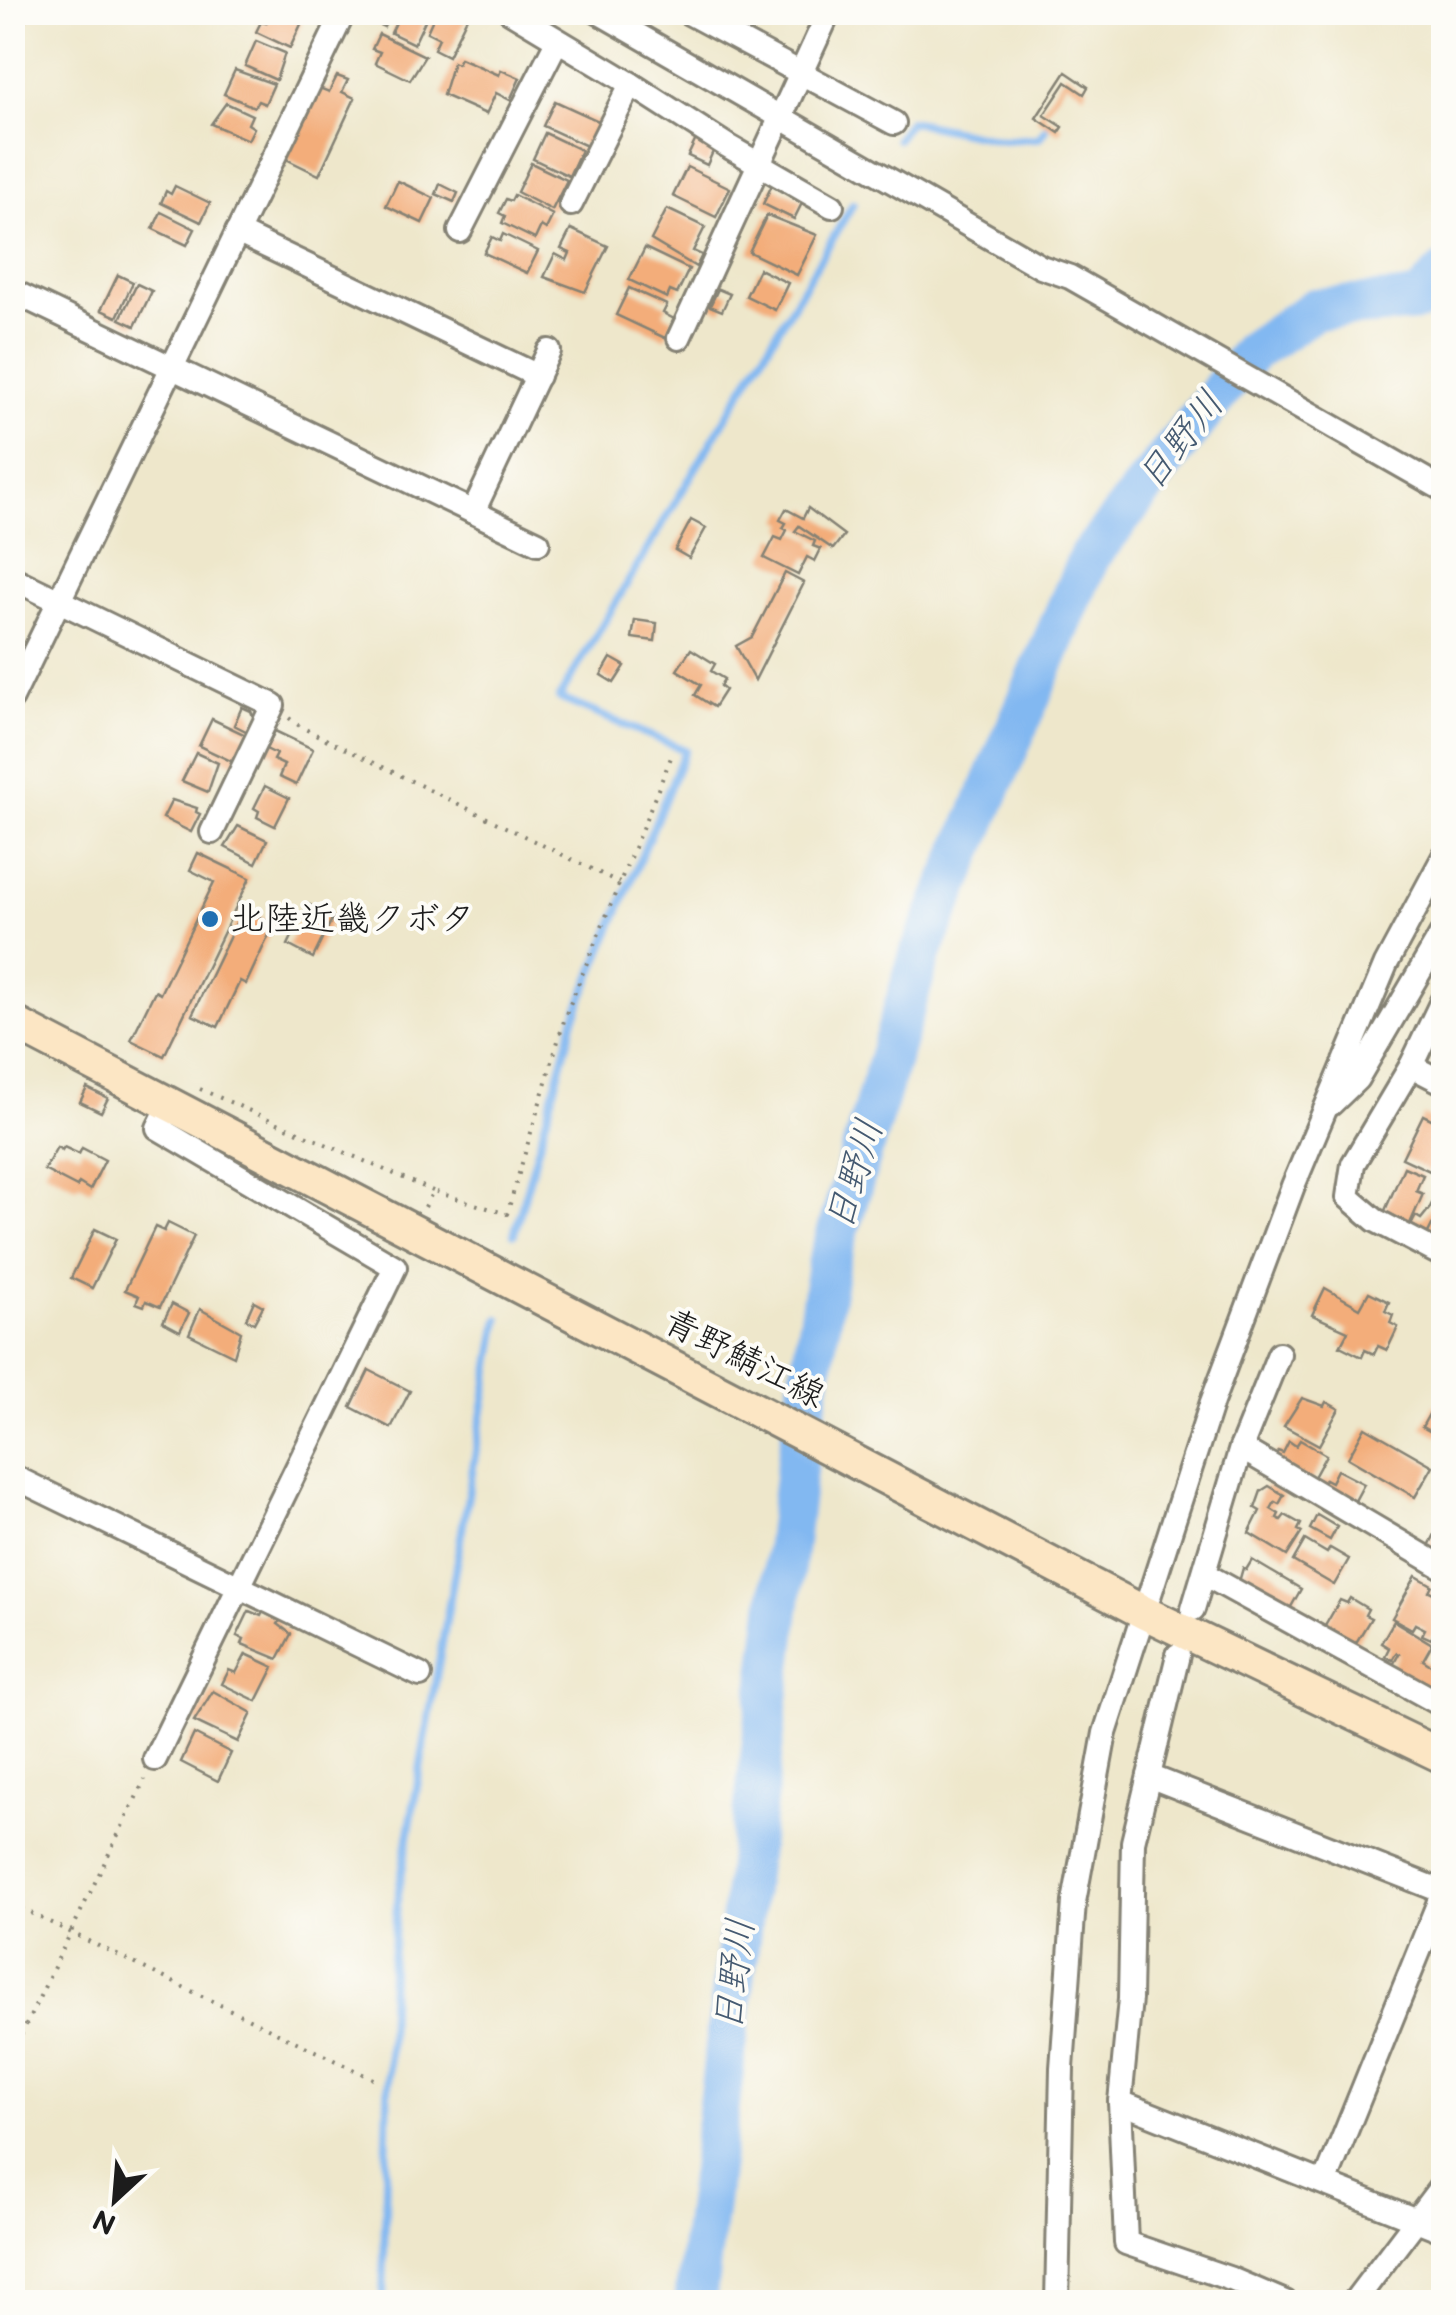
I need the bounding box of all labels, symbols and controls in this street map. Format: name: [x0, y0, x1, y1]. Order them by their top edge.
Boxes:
water label: 日野川: [1128, 382, 1234, 500]
place label: 北陸近畿クボタ: [230, 898, 475, 941]
marker: 北陸近畿クボタ: [199, 908, 221, 930]
water label: 日野川: [817, 1114, 893, 1236]
street label: 青野鯖江線: [656, 1300, 832, 1418]
water label: 日野川: [706, 1916, 764, 2034]
north arrow: [65, 2150, 165, 2250]
text: N: [88, 2202, 121, 2241]

